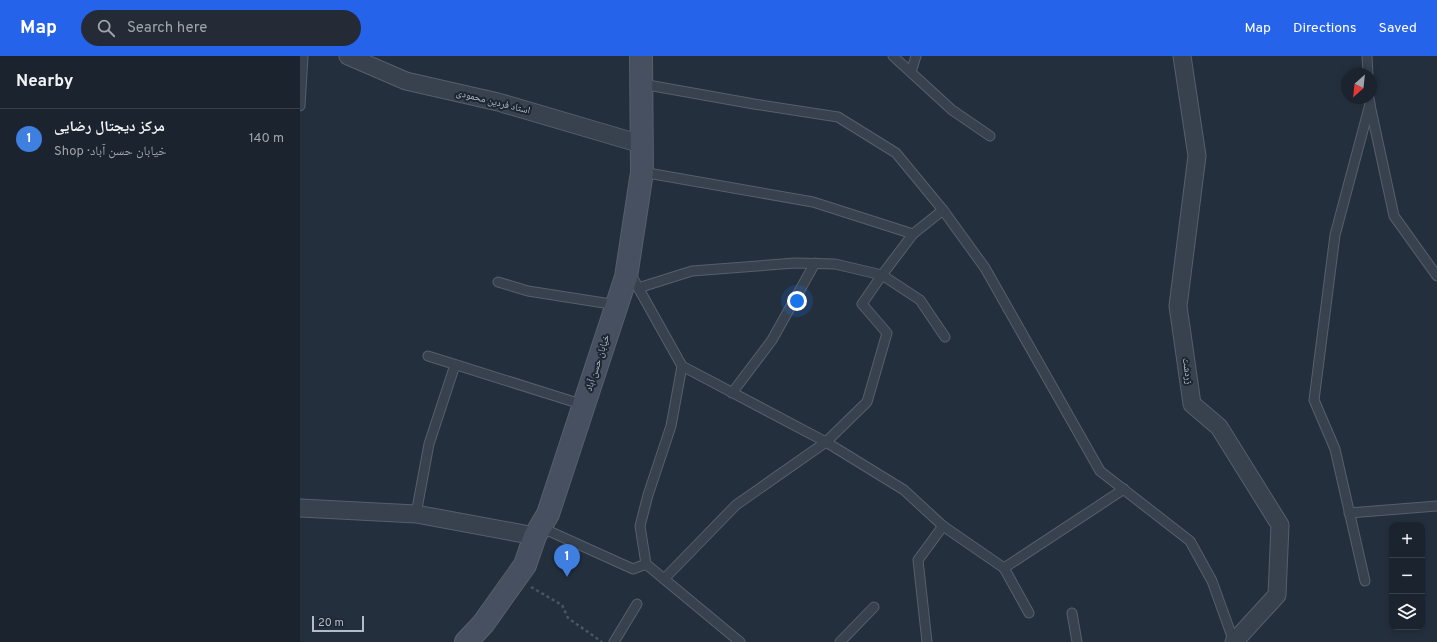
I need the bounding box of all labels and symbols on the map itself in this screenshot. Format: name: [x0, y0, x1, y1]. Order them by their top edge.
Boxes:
north arrow: [1341, 68, 1377, 104]
street label: استاد فردین محمودی: [455, 87, 531, 117]
your location: [787, 291, 807, 311]
street label: خیابان حسن آباد: [583, 332, 613, 393]
street label: زردشت: [1179, 357, 1195, 385]
pin: 1: [554, 544, 580, 577]
scale bar: [312, 614, 364, 633]

